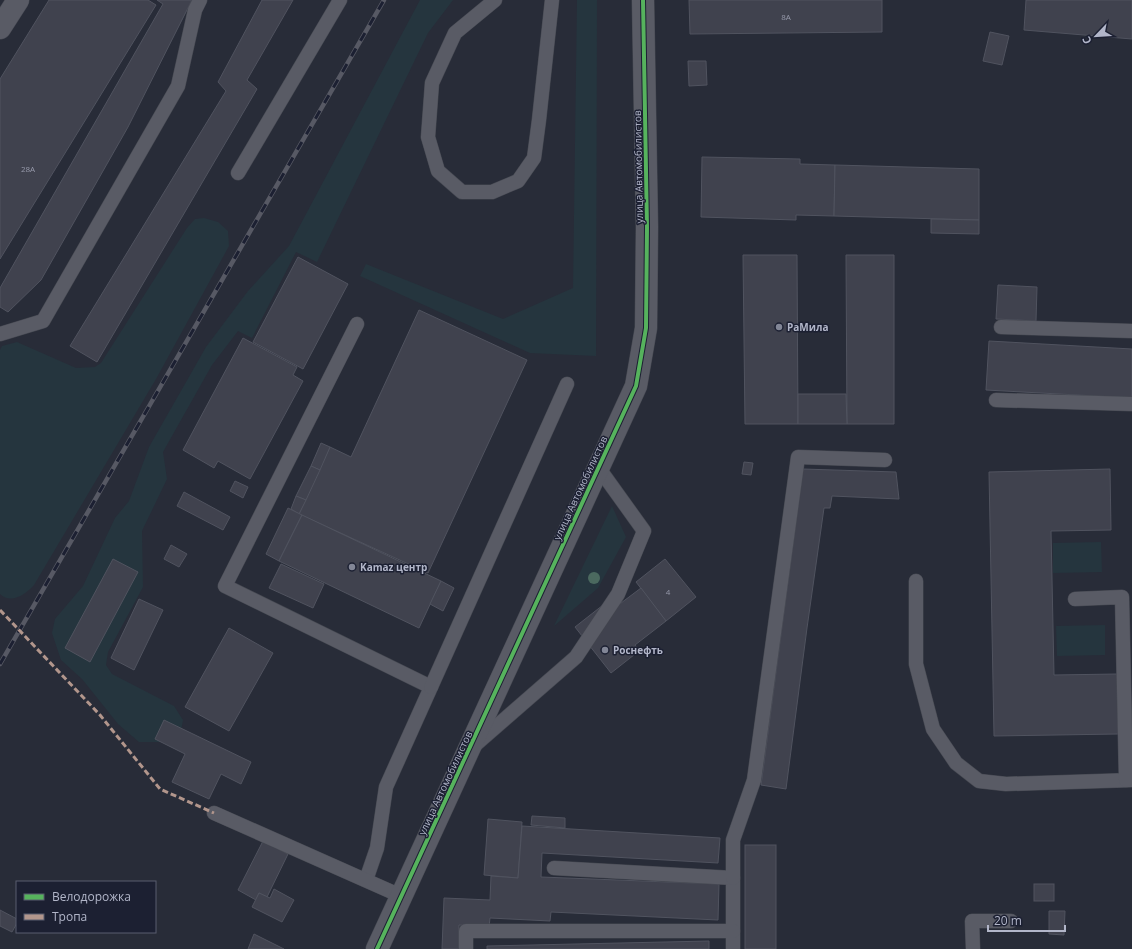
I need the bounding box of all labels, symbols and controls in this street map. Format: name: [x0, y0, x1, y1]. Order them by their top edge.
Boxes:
house number: 8А: [781, 11, 792, 22]
north arrow: [1076, 16, 1116, 56]
text: С: [1078, 34, 1095, 47]
street label: улица Автомобилистов: [630, 110, 646, 224]
house number: 28А: [21, 163, 36, 174]
place label: РаМила: [787, 320, 828, 334]
marker: РаМила: [774, 322, 784, 332]
street label: улица Автомобилистов: [550, 433, 610, 542]
place label: Kamaz центр: [360, 560, 427, 574]
marker: Kamaz центр: [347, 562, 357, 572]
house number: 4: [666, 586, 671, 597]
place label: Роснефть: [613, 643, 663, 657]
marker: Роснефть: [600, 645, 610, 655]
street label: улица Автомобилистов: [415, 728, 475, 837]
legend: [16, 881, 156, 933]
text: Велодорожка: [52, 888, 131, 905]
scale bar: [988, 907, 1065, 933]
text: Тропа: [52, 908, 87, 925]
text: 20 m: [994, 912, 1022, 929]

